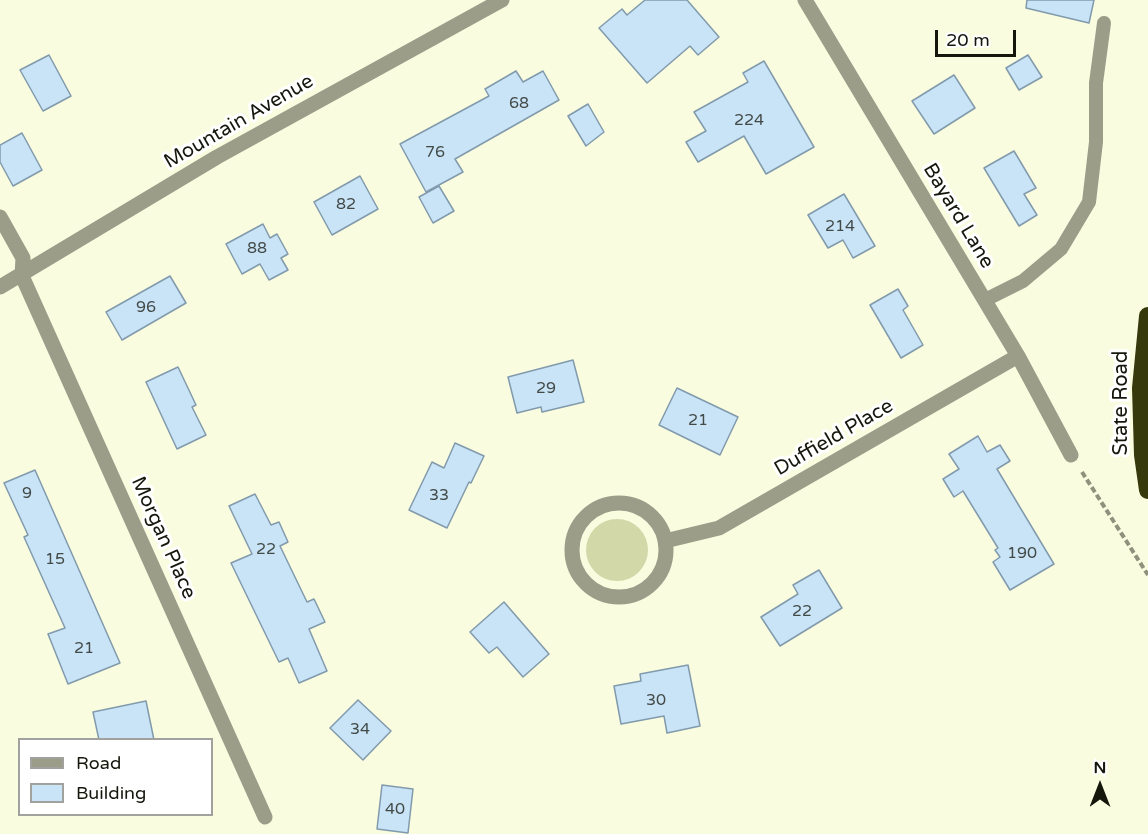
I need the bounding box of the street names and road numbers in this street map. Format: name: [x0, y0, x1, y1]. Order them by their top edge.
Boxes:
street label: Mountain Avenue: [160, 70, 318, 174]
street label: Bayard Lane: [917, 159, 999, 273]
street label: State Road: [1110, 351, 1134, 455]
street label: Duffield Place: [770, 394, 898, 482]
street label: Morgan Place: [125, 473, 201, 603]

